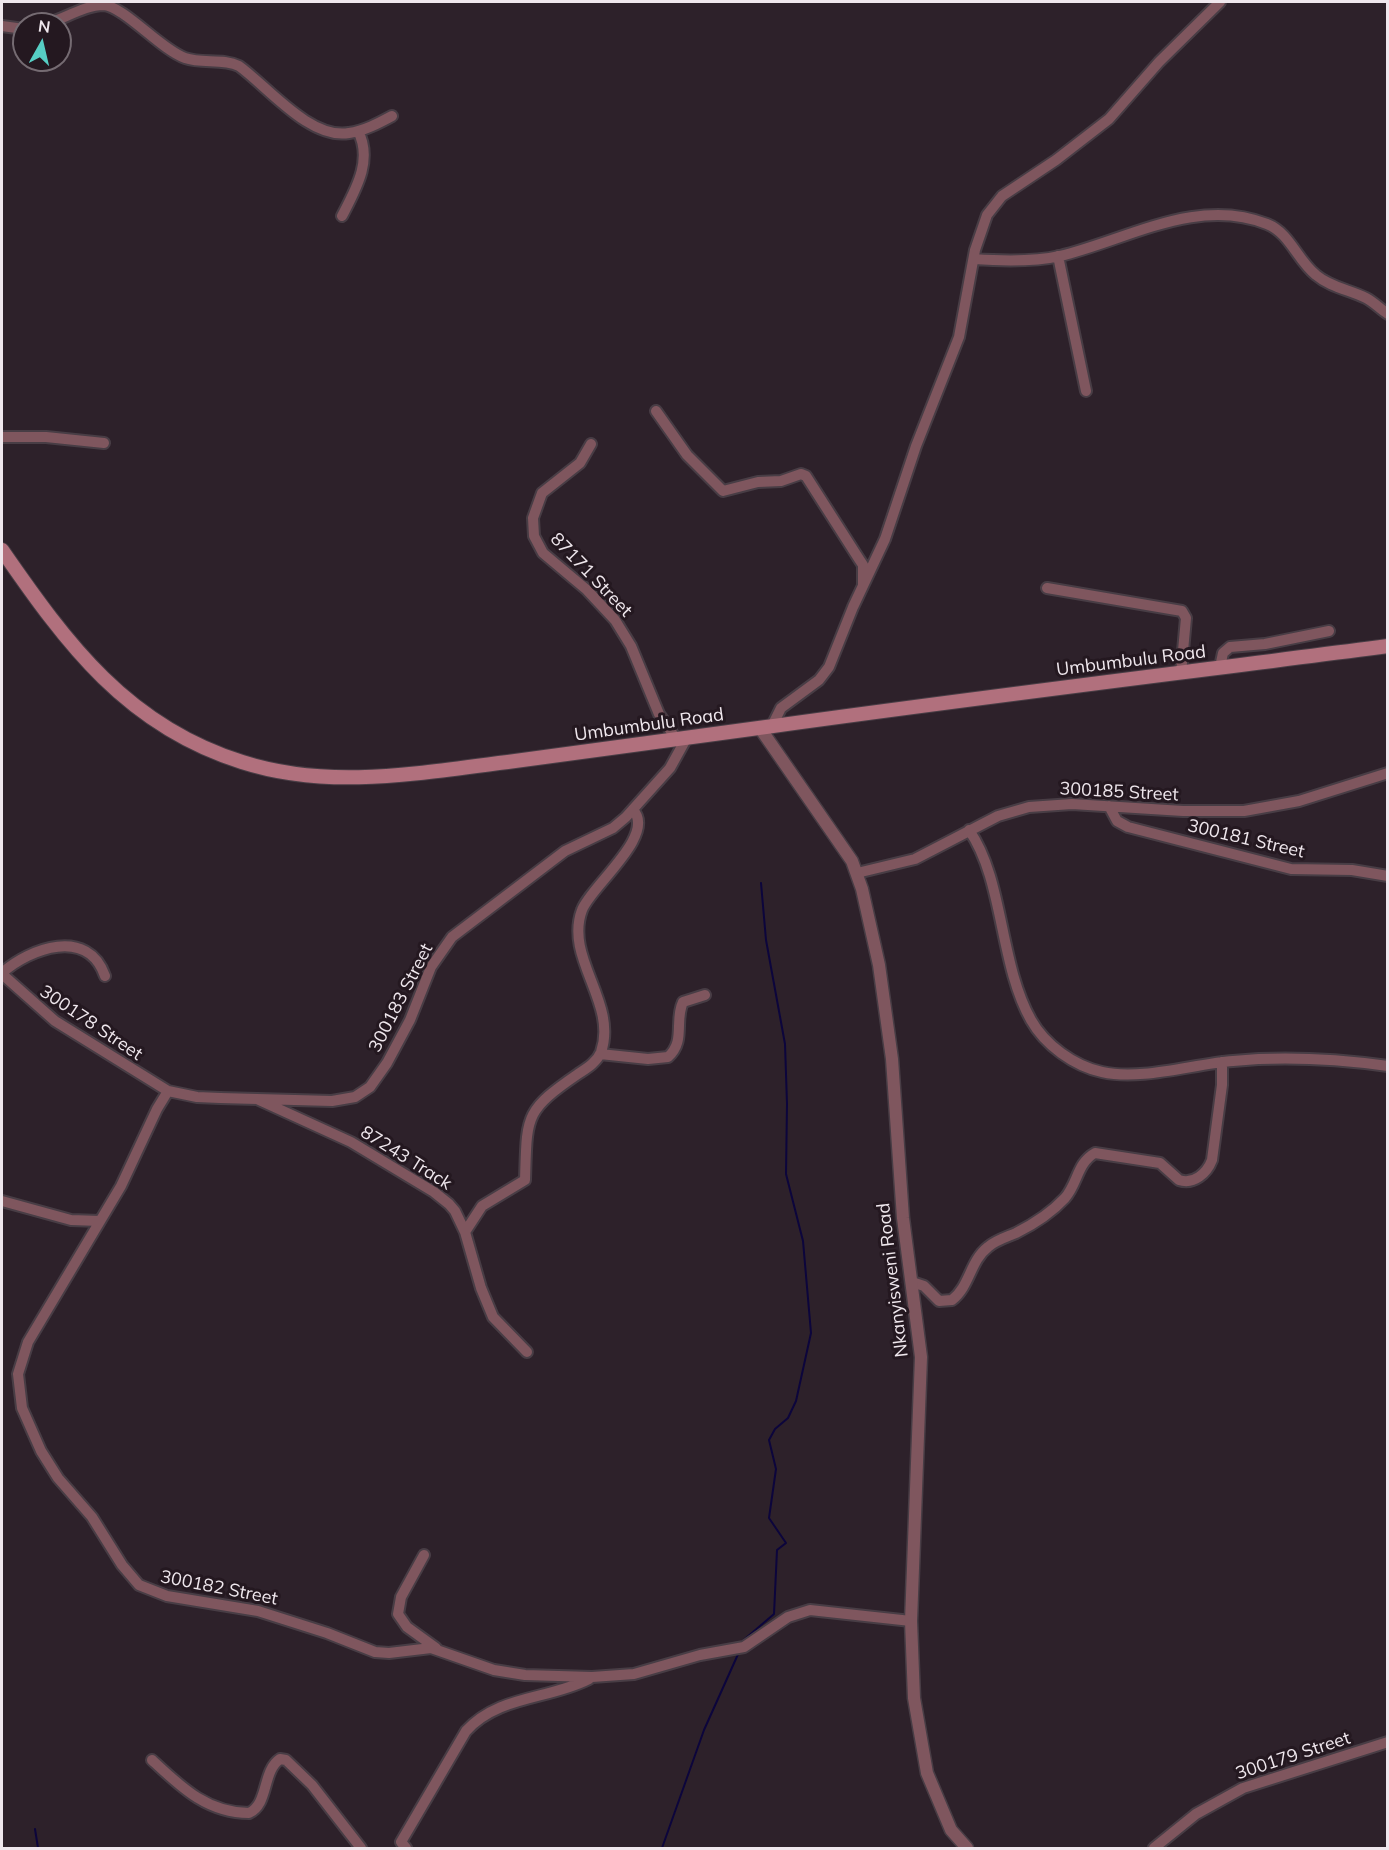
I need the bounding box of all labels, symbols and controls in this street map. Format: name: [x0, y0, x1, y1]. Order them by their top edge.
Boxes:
north arrow: [12, 12, 72, 72]
text: N: [37, 15, 52, 37]
street label: 87171 Street: [546, 528, 636, 622]
street label: Umbumbulu Road: [1055, 641, 1207, 681]
street label: Umbumbulu Road: [573, 704, 725, 746]
street label: 300185 Street: [1059, 778, 1179, 806]
street label: 300181 Street: [1185, 815, 1307, 863]
street label: 300183 Street: [364, 940, 438, 1056]
street label: 300178 Street: [36, 981, 146, 1065]
street label: 87243 Track: [356, 1121, 456, 1195]
street label: Nkanyisweni Road: [873, 1202, 913, 1358]
street label: 300182 Street: [158, 1566, 280, 1610]
street label: 300179 Street: [1233, 1727, 1353, 1785]

